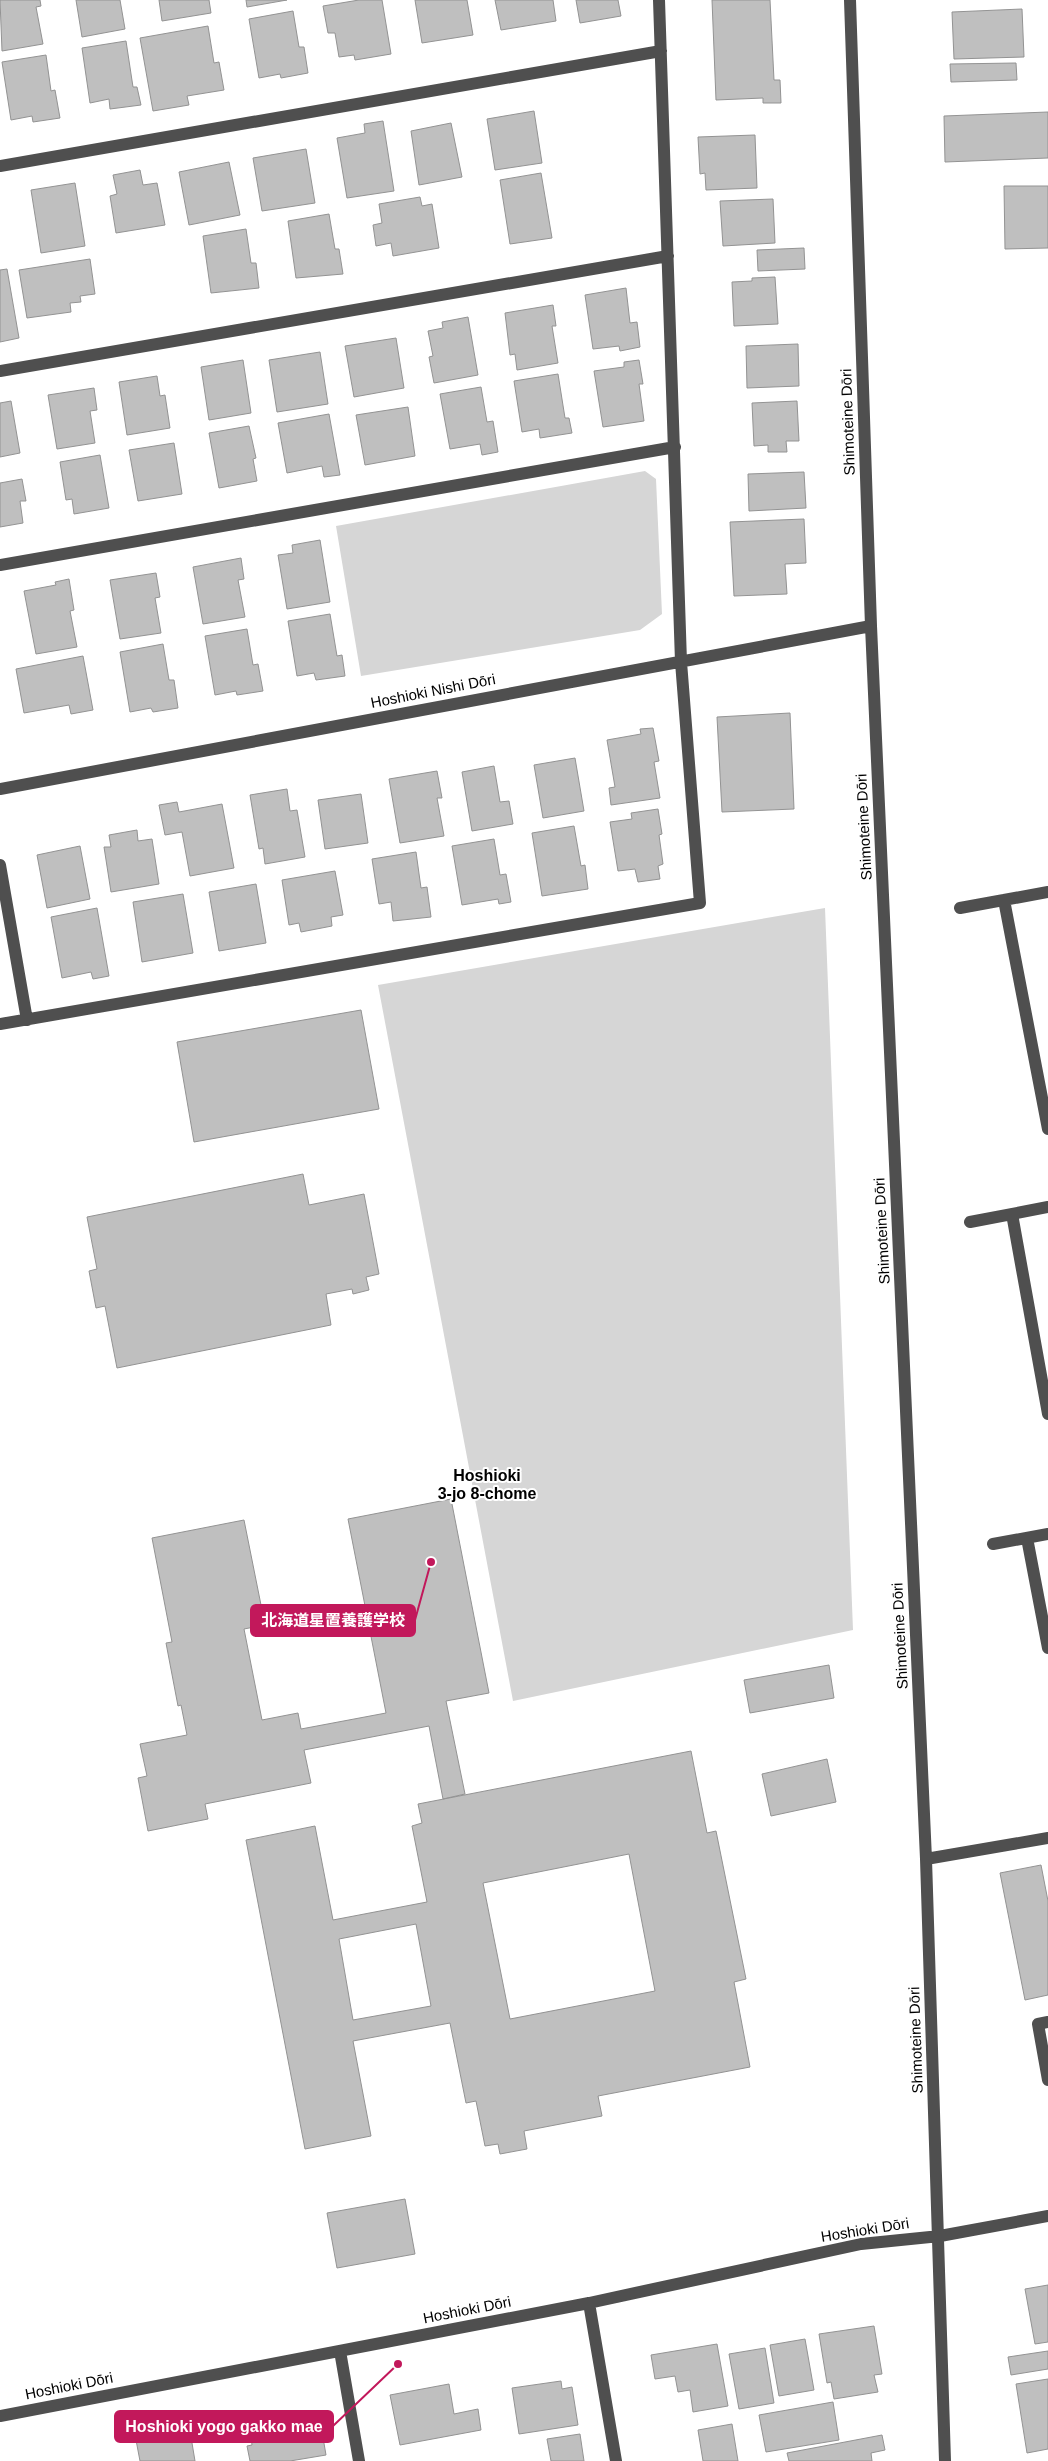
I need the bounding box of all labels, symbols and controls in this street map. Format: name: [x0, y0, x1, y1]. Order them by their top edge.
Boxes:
street label: Shimoteine Dōri: [837, 368, 858, 476]
street label: Hoshioki Nishi Dōri: [369, 670, 497, 711]
street label: Shimoteine Dōri: [852, 773, 875, 881]
street label: Shimoteine Dōri: [870, 1177, 893, 1285]
district label: Hoshioki 3-jo 8-chome: [438, 1467, 536, 1502]
street label: Shimoteine Dōri: [888, 1582, 911, 1690]
callout: 北海道星置養護学校: [251, 1605, 415, 1636]
text: 北海道星置養護学校: [261, 1612, 405, 1629]
street label: Shimoteine Dōri: [905, 1986, 926, 2094]
street label: Hoshioki Dōri: [820, 2214, 910, 2245]
street label: Hoshioki Dōri: [422, 2293, 512, 2326]
street label: Hoshioki Dōri: [24, 2369, 114, 2402]
callout: Hoshioki yogo gakko mae: [115, 2411, 333, 2442]
text: Hoshioki yogo gakko mae: [125, 2418, 323, 2435]

